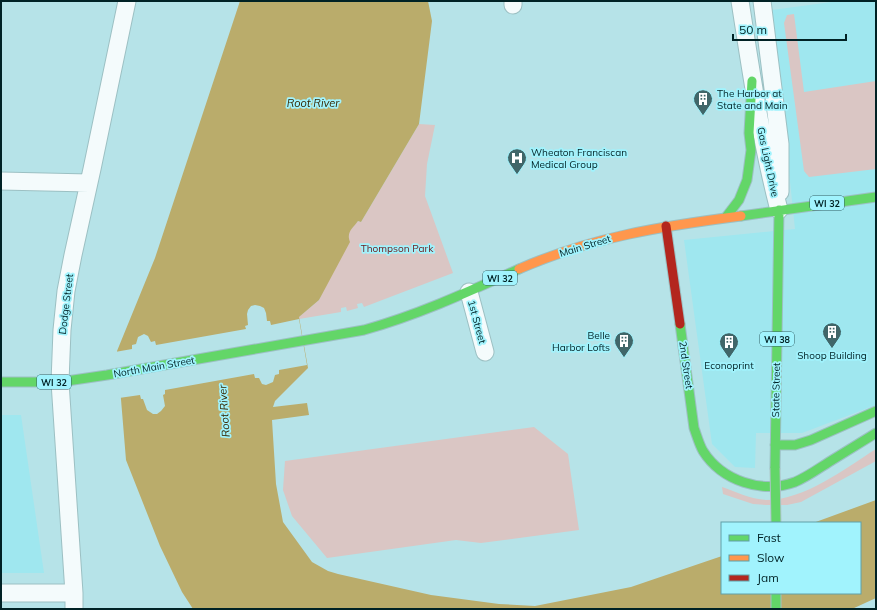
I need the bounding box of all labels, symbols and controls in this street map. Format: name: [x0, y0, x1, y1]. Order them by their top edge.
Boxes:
scale bar: [733, 16, 846, 42]
text: 50 m: [739, 22, 767, 37]
place label: The Harbor at State and Main: [717, 87, 788, 112]
building icon: The Harbor at State and Main: [692, 88, 714, 116]
water label: Root River: [287, 96, 340, 110]
street label: Gas Light Drive: [754, 126, 782, 198]
place label: Wheaton Franciscan Medical Group: [531, 146, 627, 171]
hospital icon: Wheaton Franciscan Medical Group: [506, 147, 528, 175]
road number: WI 32: [810, 196, 844, 210]
street label: Main Street: [558, 232, 613, 260]
park label: Thompson Park: [361, 242, 434, 255]
road number: WI 32: [483, 271, 517, 285]
street label: Dodge Street: [56, 272, 76, 335]
street label: 1st Street: [465, 299, 489, 346]
building icon: Shoop Building: [821, 321, 843, 349]
place label: Belle Harbor Lofts: [552, 329, 610, 354]
building icon: Belle Harbor Lofts: [613, 330, 635, 358]
building icon: Econoprint: [718, 331, 740, 359]
road number: WI 38: [760, 332, 794, 346]
street label: 2nd Street: [676, 340, 696, 390]
place label: Shoop Building: [797, 349, 867, 362]
street label: North Main Street: [112, 353, 196, 381]
place label: Econoprint: [704, 359, 754, 372]
street label: State Street: [769, 362, 783, 418]
road number: WI 32: [37, 375, 71, 389]
water label: Root River: [215, 383, 233, 438]
legend: [721, 522, 861, 594]
text: Fast: [757, 530, 781, 545]
text: Slow: [757, 550, 785, 565]
text: Jam: [757, 570, 779, 585]

